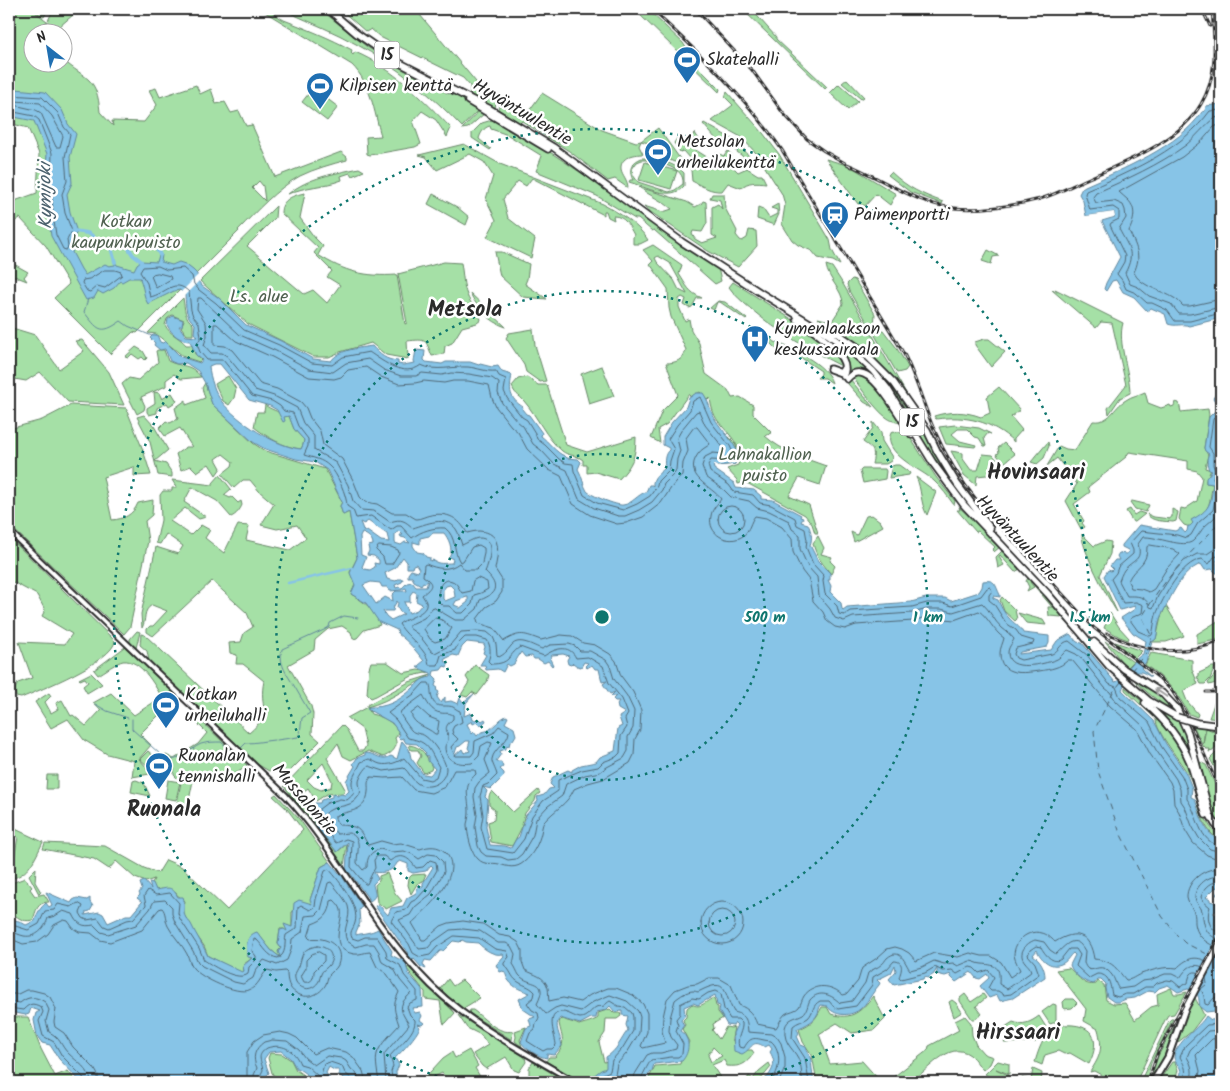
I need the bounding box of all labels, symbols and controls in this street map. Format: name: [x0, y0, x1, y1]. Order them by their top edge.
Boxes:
north arrow: [22, 22, 72, 72]
text: N: [32, 26, 51, 49]
road number: 15: [374, 42, 400, 68]
sports icon: Skatehalli: [672, 45, 702, 84]
place label: Skatehalli: [706, 46, 779, 75]
sports icon: Kilpisen kenttä: [305, 71, 335, 110]
place label: Kilpisen kenttä: [339, 72, 454, 101]
street label: Hyväntuulentie: [467, 72, 577, 154]
place label: Metsolan urheilukenttä: [677, 128, 777, 178]
sports icon: Metsolan urheilukenttä: [643, 137, 673, 176]
water label: Kymijoki: [30, 158, 62, 230]
station icon: Paimenportti: [820, 200, 850, 239]
place label: Paimenportti: [854, 201, 950, 230]
park label: Kotkan kaupunkipuisto: [71, 208, 181, 258]
park label: Ls. alue: [230, 283, 288, 312]
district label: Metsola: [428, 293, 502, 328]
place label: Kymenlaakson keskussairaala: [774, 315, 880, 365]
hospital icon: Kymenlaakson keskussairaala: [740, 324, 770, 363]
road number: 15: [900, 408, 924, 436]
park label: Lahnakallion puisto: [718, 441, 812, 491]
district label: Hovinsaari: [987, 456, 1086, 491]
street label: Hyväntuulentie: [968, 488, 1066, 590]
text: 500 m: [743, 606, 786, 630]
text: 1 km: [913, 606, 943, 630]
text: 1.5 km: [1069, 606, 1111, 630]
centre of rings: [593, 608, 611, 626]
place label: Kotkan urheiluhalli: [185, 681, 267, 731]
one-way arrow: [1154, 688, 1168, 698]
sports icon: Kotkan urheiluhalli: [151, 690, 181, 729]
place label: Ruonalan tennishalli: [178, 742, 256, 792]
sports icon: Ruonalan tennishalli: [144, 751, 174, 790]
street label: Mussalontie: [264, 757, 344, 843]
district label: Ruonala: [127, 793, 201, 828]
district label: Hirssaari: [976, 1016, 1062, 1051]

